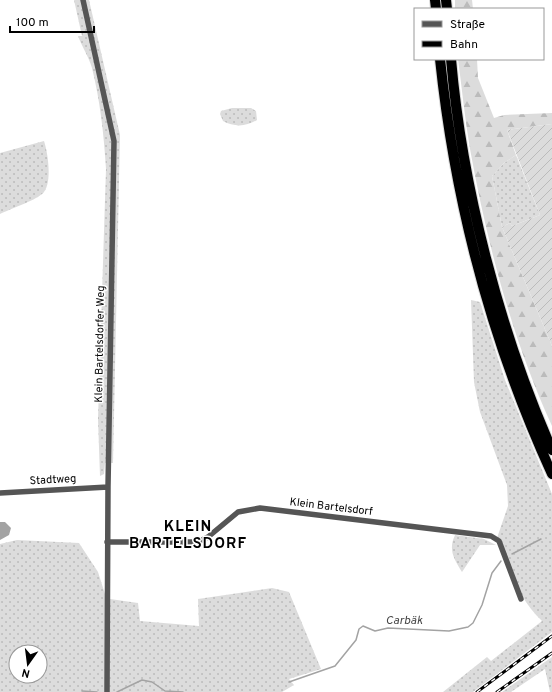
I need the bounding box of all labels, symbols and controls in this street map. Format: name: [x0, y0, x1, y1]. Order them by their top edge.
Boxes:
scale bar: [10, 8, 94, 34]
legend: [414, 8, 544, 60]
text: 100 m: [16, 15, 49, 31]
text: Straße: [450, 17, 485, 33]
text: Bahn: [450, 37, 478, 53]
street label: Klein Bartelsdorfer Weg: [92, 285, 108, 403]
street label: Stadtweg: [29, 472, 77, 488]
street label: Klein Bartelsdorf: [289, 495, 374, 519]
district label: KLEIN BARTELSDORF: [129, 518, 247, 554]
water label: Carbäk: [386, 613, 423, 629]
north arrow: [8, 644, 48, 684]
text: N: [20, 665, 31, 680]

